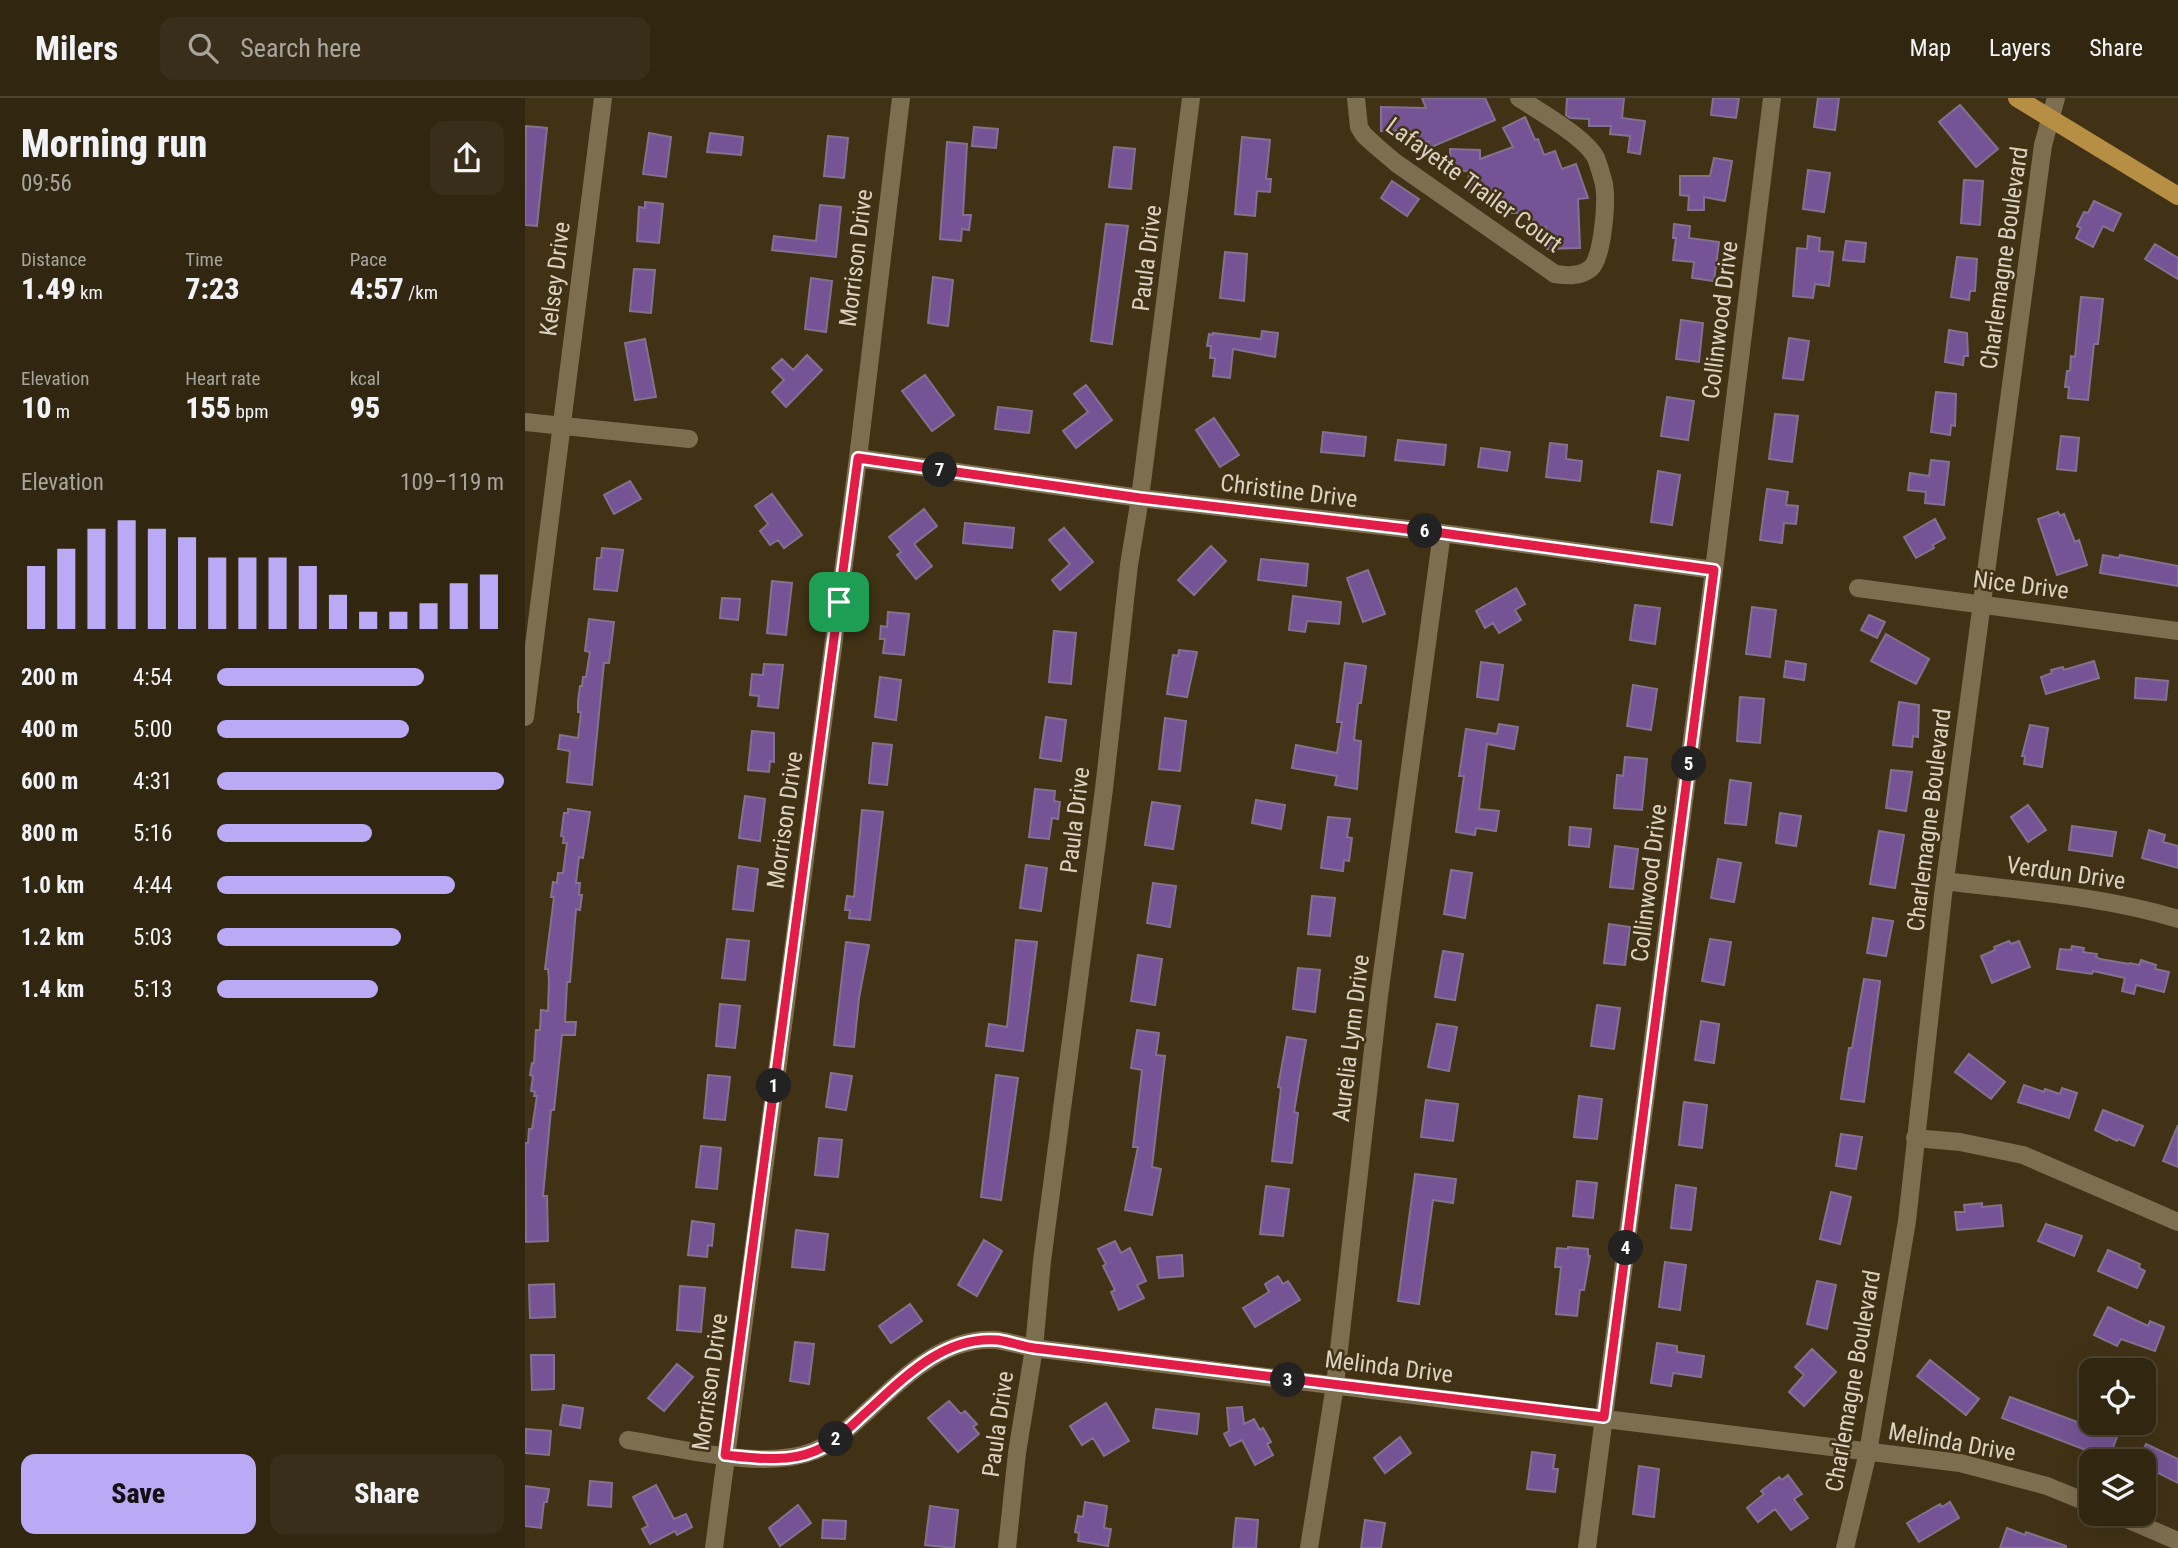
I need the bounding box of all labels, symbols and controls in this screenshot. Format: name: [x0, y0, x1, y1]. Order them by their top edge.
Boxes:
search box: [160, 17, 650, 80]
text: Milers: [35, 29, 118, 68]
icon: search: [184, 29, 222, 67]
text: Search here: [240, 33, 361, 63]
text: Map: [1910, 34, 1951, 62]
text: Layers: [1989, 34, 2051, 62]
text: Share: [2089, 34, 2143, 62]
street label: Lafayette Trailer Court: [1381, 112, 1567, 258]
button: share: [430, 121, 504, 195]
text: Morning run: [21, 122, 207, 166]
street label: Charlemagne Boulevard: [1975, 145, 2033, 371]
text: 09:56: [21, 170, 72, 197]
street label: Morrison Drive: [834, 188, 878, 328]
street label: Paula Drive: [1127, 203, 1167, 313]
street label: Kelsey Drive: [534, 220, 576, 338]
street label: Collinwood Drive: [1696, 239, 1744, 401]
text: Distance: [21, 248, 86, 271]
text: Time: [185, 248, 223, 271]
text: Pace: [350, 248, 387, 271]
text: 1.49: [21, 271, 76, 306]
text: 7:23: [185, 271, 240, 306]
text: 4:57: [350, 271, 404, 306]
text: km: [76, 281, 103, 304]
text: /km: [404, 281, 438, 304]
text: Elevation: [21, 367, 89, 390]
text: Heart rate: [185, 367, 260, 390]
text: kcal: [350, 367, 380, 390]
text: 10: [21, 390, 52, 425]
text: 155: [185, 390, 231, 425]
text: 95: [350, 390, 380, 425]
text: m: [52, 400, 70, 423]
text: bpm: [231, 400, 268, 423]
pin: 7: [923, 452, 957, 488]
text: 7: [935, 458, 944, 481]
text: Elevation: [21, 469, 104, 496]
text: 109–119 m: [400, 469, 504, 496]
street label: Christine Drive: [1219, 469, 1359, 513]
pin: 6: [1408, 514, 1443, 548]
text: 6: [1420, 519, 1429, 542]
street label: Nice Drive: [1972, 565, 2070, 605]
pin: [809, 572, 869, 632]
icon: arrive: [820, 583, 858, 621]
text: 200 m: [21, 664, 78, 691]
text: 4:54: [133, 664, 172, 691]
street label: Charlemagne Boulevard: [1901, 707, 1957, 933]
text: 400 m: [21, 716, 78, 743]
text: 5:00: [133, 716, 172, 743]
pin: 5: [1671, 746, 1707, 782]
street label: Morrison Drive: [762, 750, 808, 890]
text: 5: [1684, 752, 1693, 775]
street label: Paula Drive: [1055, 765, 1095, 875]
text: 600 m: [21, 768, 78, 795]
text: 4:31: [133, 768, 172, 795]
street label: Collinwood Drive: [1625, 802, 1673, 964]
text: 800 m: [21, 820, 78, 847]
text: 5:16: [133, 820, 172, 847]
street label: Verdun Drive: [2005, 851, 2127, 895]
text: 1.0 km: [21, 872, 84, 899]
text: 4:44: [133, 872, 172, 899]
text: 1.2 km: [21, 924, 84, 951]
text: 5:03: [133, 924, 172, 951]
street label: Aurelia Lynn Drive: [1327, 953, 1375, 1123]
text: 1.4 km: [21, 976, 84, 1003]
text: 5:13: [133, 976, 172, 1003]
pin: 1: [757, 1068, 791, 1104]
text: 1: [769, 1074, 778, 1097]
pin: 4: [1609, 1230, 1643, 1266]
text: 4: [1621, 1236, 1630, 1259]
street label: Charlemagne Boulevard: [1820, 1268, 1886, 1494]
street label: Morrison Drive: [687, 1312, 733, 1452]
street label: Melinda Drive: [1323, 1345, 1455, 1389]
map controls: [2079, 1358, 2156, 1526]
button: locate: [2079, 1358, 2156, 1435]
pin: 3: [1271, 1362, 1305, 1398]
text: 3: [1283, 1368, 1292, 1391]
street label: Paula Drive: [977, 1369, 1019, 1479]
street label: Melinda Drive: [1886, 1417, 2018, 1467]
pin: 2: [819, 1422, 853, 1456]
text: 2: [831, 1427, 840, 1450]
button: layers: [2079, 1449, 2156, 1526]
button: Save: [21, 1454, 256, 1534]
button: Share: [270, 1454, 504, 1534]

